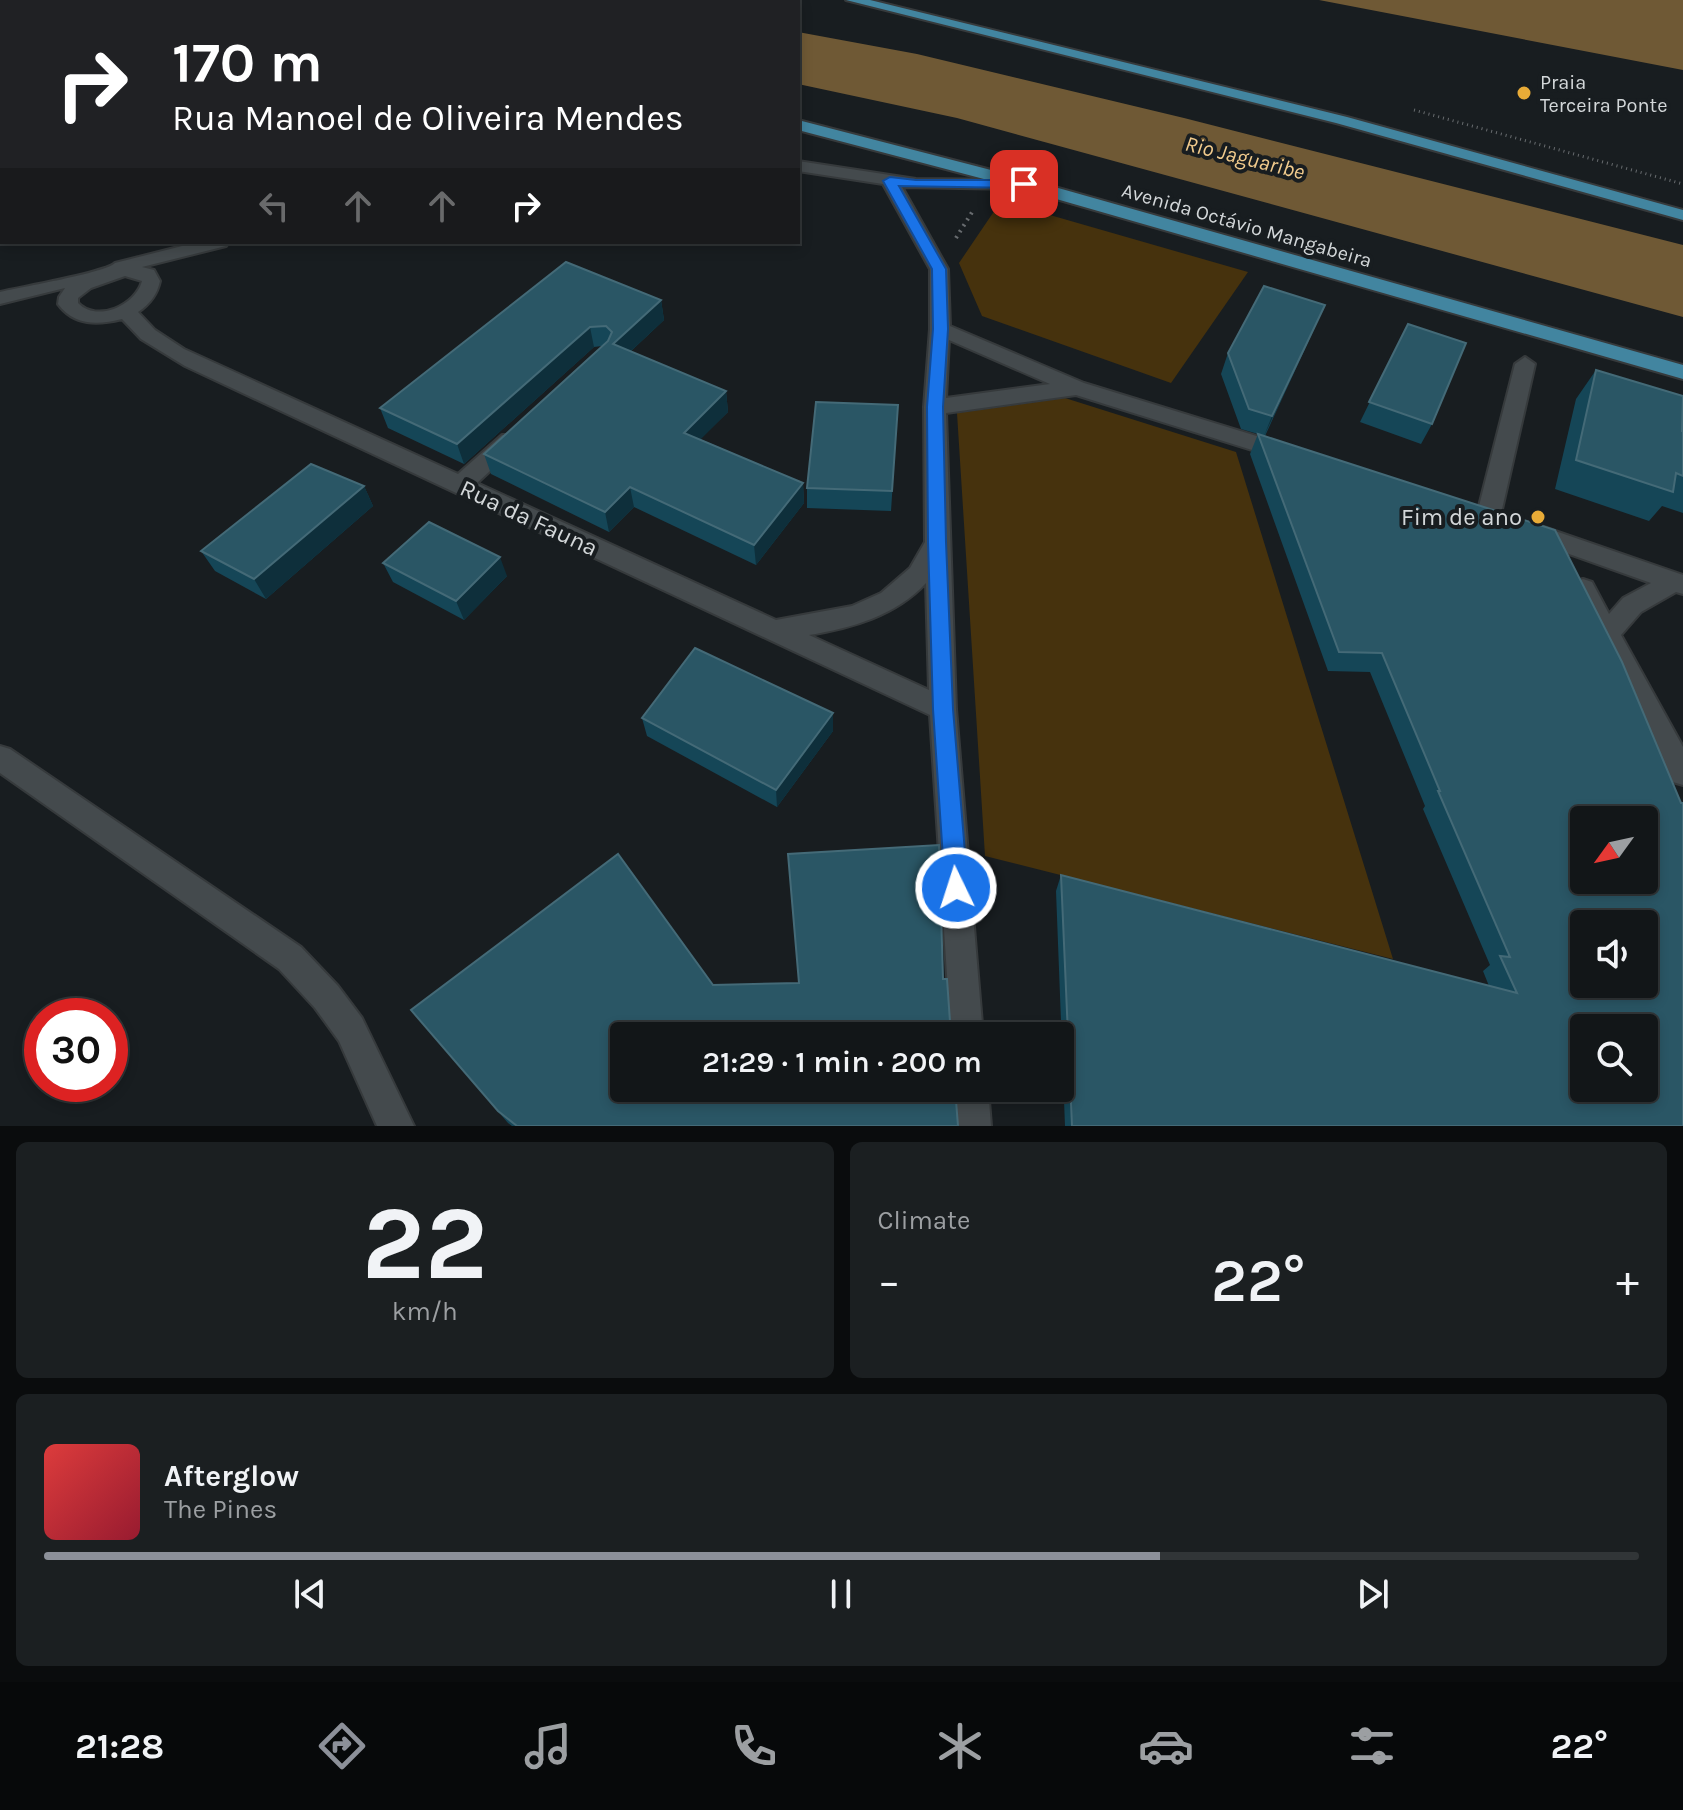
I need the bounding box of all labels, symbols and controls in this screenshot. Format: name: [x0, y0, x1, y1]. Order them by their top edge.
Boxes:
text: 170 m: [172, 30, 323, 95]
icon: right: [40, 32, 144, 136]
place label: Praia Terceira Ponte: [1540, 71, 1667, 117]
marker: Praia Terceira Ponte: [1515, 84, 1533, 102]
text: Rua Manoel de Oliveira Mendes: [172, 97, 684, 139]
water label: Rio Jaguaribe: [1182, 131, 1307, 185]
pin: [990, 150, 1058, 218]
icon: arrive: [1002, 162, 1046, 206]
street label: Avenida Octávio Mangabeira: [1119, 179, 1375, 272]
icon: left: [252, 184, 296, 228]
icon: ahead: [336, 184, 380, 228]
icon: ahead: [420, 184, 464, 228]
icon: right: [504, 184, 548, 228]
street label: Rua da Fauna: [456, 474, 602, 562]
place label: Fim de ano: [1401, 503, 1522, 531]
marker: Fim de ano: [1529, 508, 1547, 526]
north arrow: [1570, 806, 1658, 894]
map controls: [1570, 806, 1658, 1102]
position arrow: [914, 846, 998, 930]
button: sound: [1570, 910, 1658, 998]
speed limit sign: 30: [24, 998, 128, 1102]
button: search: [1570, 1014, 1658, 1102]
text: 21:29 · 1 min · 200 m: [702, 1044, 982, 1080]
text: 22: [362, 1183, 488, 1304]
text: Climate: [878, 1205, 970, 1236]
text: 22°: [1211, 1246, 1305, 1316]
text: −: [878, 1256, 901, 1307]
text: +: [1616, 1256, 1639, 1307]
text: km/h: [392, 1296, 458, 1327]
text: Afterglow: [164, 1458, 299, 1494]
text: The Pines: [164, 1494, 277, 1525]
icon: previous: [288, 1572, 332, 1616]
icon: pause: [819, 1572, 863, 1616]
icon: next: [1351, 1572, 1395, 1616]
icon: directions: [314, 1718, 370, 1774]
icon: music: [520, 1718, 576, 1774]
icon: phone: [726, 1718, 782, 1774]
icon: climate: [932, 1718, 988, 1774]
icon: car: [1138, 1718, 1194, 1774]
icon: filters: [1344, 1718, 1400, 1774]
text: 21:28: [75, 1725, 164, 1767]
text: 22°: [1550, 1725, 1608, 1767]

